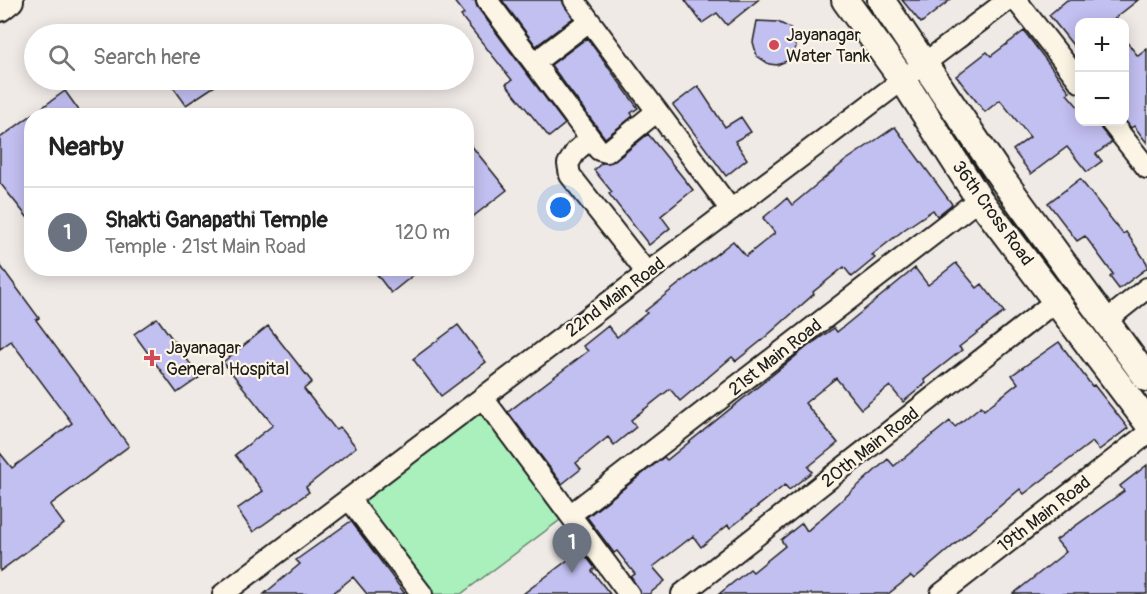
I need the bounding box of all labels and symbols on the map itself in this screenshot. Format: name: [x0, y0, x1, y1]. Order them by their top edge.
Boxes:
place label: Jayanagar Water Tank: [786, 24, 871, 68]
marker: Jayanagar Water Tank: [767, 38, 781, 52]
street label: 36th Cross Road: [947, 156, 1038, 270]
your location: [546, 193, 575, 222]
street label: 22nd Main Road: [561, 252, 670, 342]
street label: 21st Main Road: [724, 314, 827, 401]
place label: Jayanagar General Hospital: [166, 337, 289, 381]
marker: Jayanagar General Hospital: [143, 349, 161, 367]
street label: 20th Main Road: [817, 402, 924, 493]
street label: 19th Main Road: [993, 471, 1095, 558]
pin: 1: [552, 524, 592, 573]

